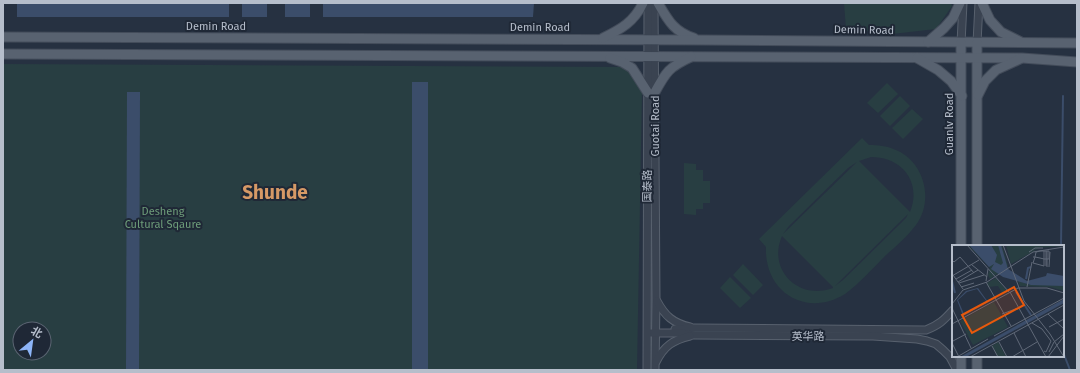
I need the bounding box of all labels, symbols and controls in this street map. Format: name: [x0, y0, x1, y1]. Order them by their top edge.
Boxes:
street label: Demin Road: [186, 20, 246, 33]
street label: Demin Road: [510, 21, 570, 34]
street label: Demin Road: [834, 23, 894, 37]
street label: Guanlv Road: [943, 93, 956, 155]
street label: Guotai Road: [649, 95, 662, 157]
street label: 国泰路: [641, 170, 654, 203]
district label: Shunde: [242, 181, 308, 204]
park label: Desheng Cultural Sqaure: [125, 205, 201, 231]
inset map: [952, 245, 1064, 357]
north arrow: [12, 321, 52, 361]
text: 北: [29, 324, 45, 341]
street label: 英华路: [792, 330, 825, 343]

